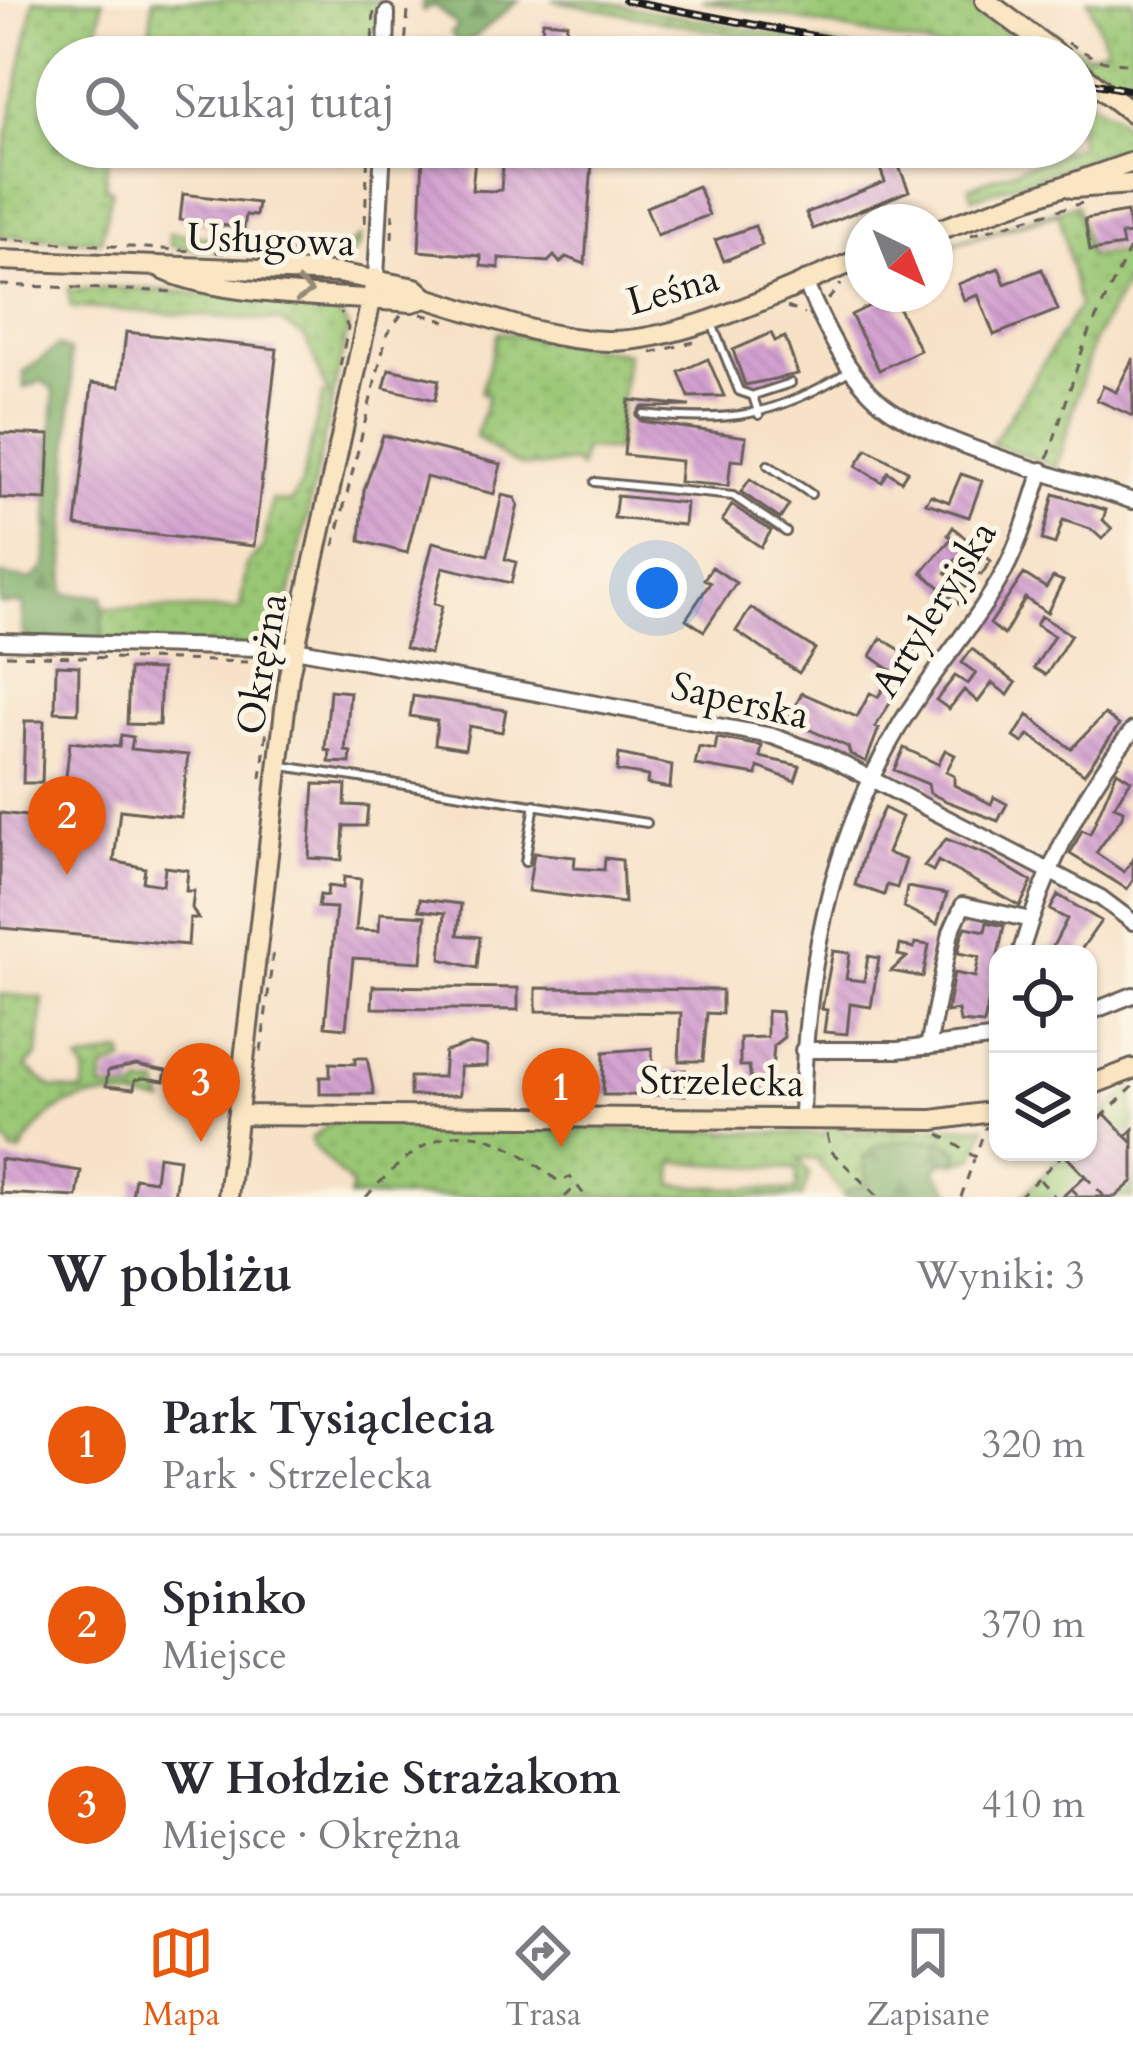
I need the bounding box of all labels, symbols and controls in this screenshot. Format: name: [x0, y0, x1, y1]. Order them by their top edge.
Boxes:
search box: [36, 36, 1097, 168]
icon: search: [78, 69, 144, 135]
text: Szukaj tutaj: [174, 72, 395, 133]
north arrow: [845, 204, 953, 312]
street label: Usługowa: [186, 211, 356, 269]
street label: Leśna: [621, 252, 725, 328]
one-way arrow: [295, 278, 314, 304]
street label: Artyleryjska: [859, 510, 1009, 707]
your location: [627, 558, 687, 618]
street label: Okrężna: [223, 589, 301, 739]
street label: Saperska: [666, 659, 814, 743]
pin: 2: [28, 776, 106, 875]
map controls: [989, 945, 1097, 1161]
button: locate: [989, 945, 1097, 1053]
pin: 3: [162, 1043, 240, 1142]
pin: 1: [522, 1048, 600, 1147]
button: layers: [989, 1053, 1097, 1161]
street label: Strzelecka: [639, 1054, 805, 1110]
text: W pobliżu: [48, 1240, 292, 1310]
text: Wyniki: 3: [916, 1249, 1085, 1302]
text: Park Tysiąclecia: [162, 1388, 495, 1449]
text: 1: [77, 1418, 97, 1471]
text: 320 m: [982, 1418, 1085, 1471]
text: Park · Strzelecka: [162, 1449, 432, 1502]
text: Spinko: [162, 1568, 307, 1629]
text: 2: [77, 1598, 97, 1651]
text: 370 m: [982, 1598, 1085, 1651]
text: Miejsce: [162, 1629, 287, 1682]
text: W Hołdzie Strażakom: [162, 1748, 620, 1809]
text: 3: [77, 1778, 97, 1831]
text: 410 m: [982, 1778, 1085, 1831]
text: Miejsce · Okrężna: [162, 1809, 461, 1862]
tab: Mapa: [143, 1920, 220, 2037]
tab: Trasa: [505, 1920, 581, 2037]
tab: Zapisane: [867, 1920, 990, 2037]

